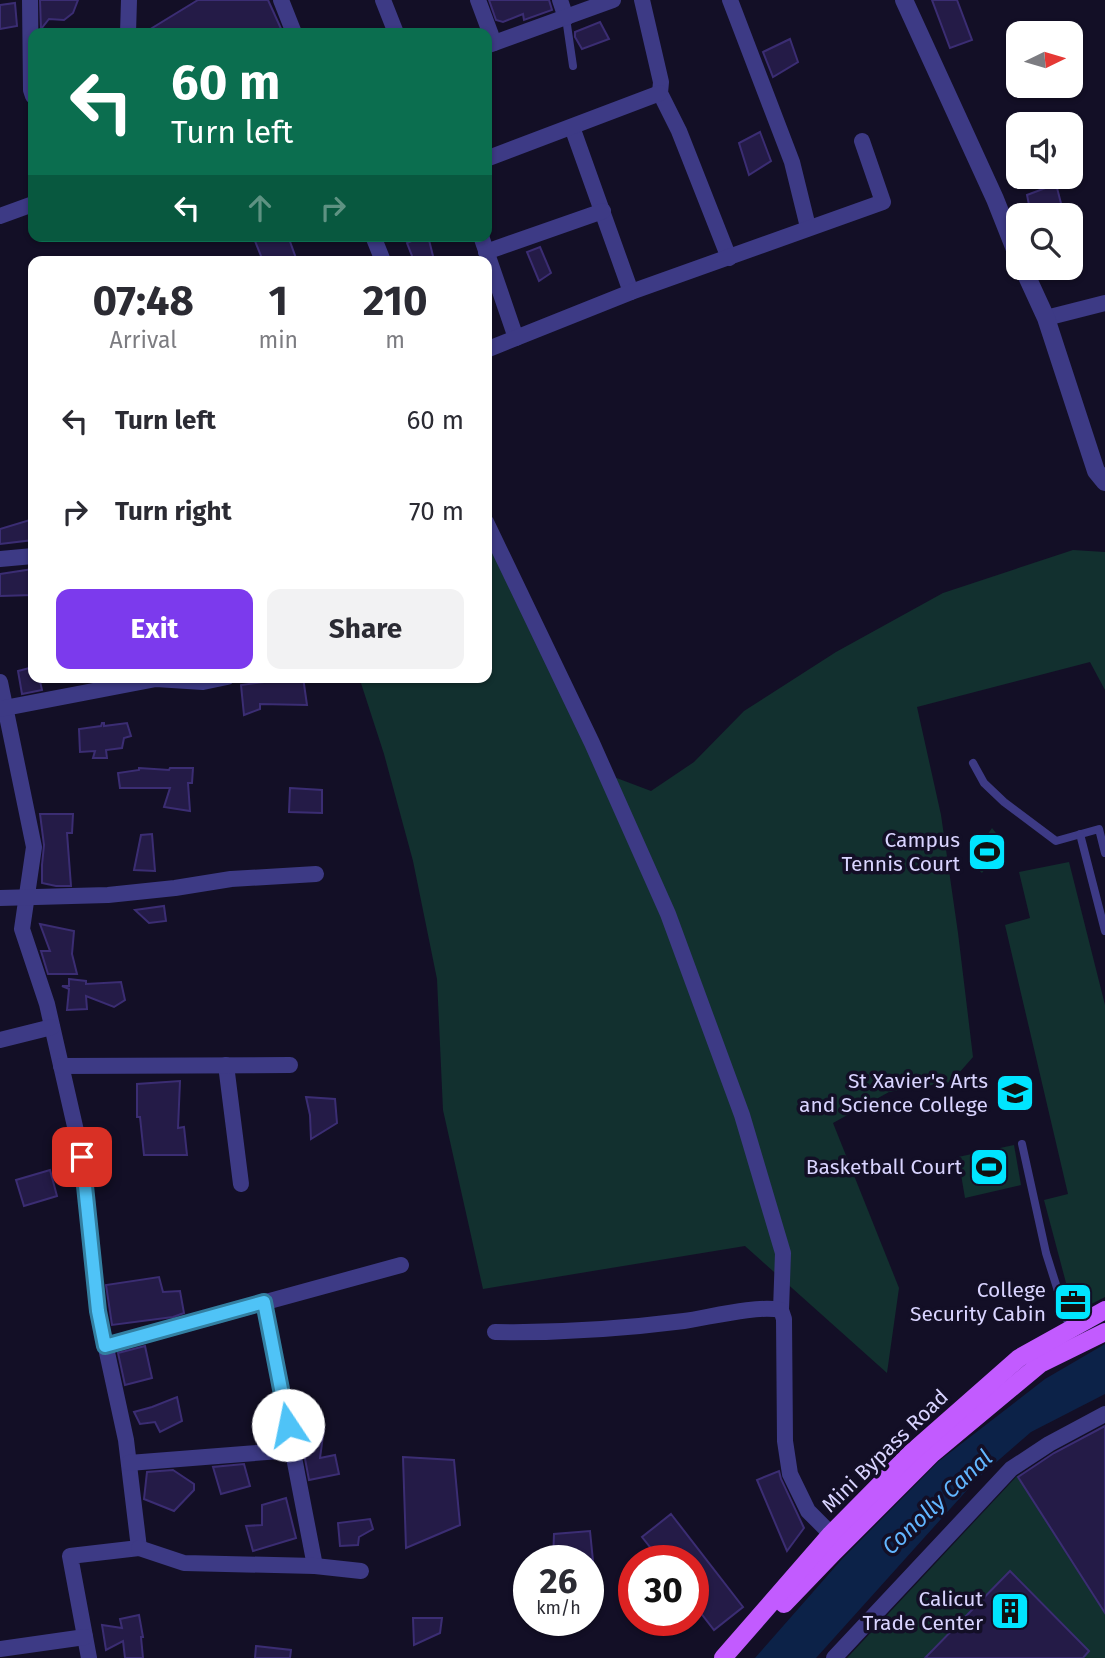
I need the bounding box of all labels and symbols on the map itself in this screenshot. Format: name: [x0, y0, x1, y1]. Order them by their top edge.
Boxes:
north arrow: [1006, 21, 1083, 98]
place label: Campus Tennis Court: [841, 827, 960, 877]
sports icon: Campus Tennis Court: [966, 831, 1008, 873]
place label: St Xavier's Arts and Science College: [799, 1068, 988, 1118]
school or university icon: St Xavier's Arts and Science College: [994, 1072, 1036, 1114]
pin: [52, 1127, 112, 1187]
sports icon: Basketball Court: [968, 1146, 1010, 1188]
place label: Basketball Court: [806, 1154, 962, 1180]
place label: College Security Cabin: [910, 1277, 1046, 1327]
office icon: College Security Cabin: [1052, 1281, 1094, 1323]
street label: Mini Bypass Road: [816, 1384, 954, 1518]
position arrow: [251, 1388, 325, 1462]
water label: Conolly Canal: [876, 1444, 998, 1560]
speed limit sign: 30: [618, 1545, 709, 1636]
place label: Calicut Trade Center: [863, 1586, 983, 1636]
building icon: Calicut Trade Center: [989, 1590, 1031, 1632]

